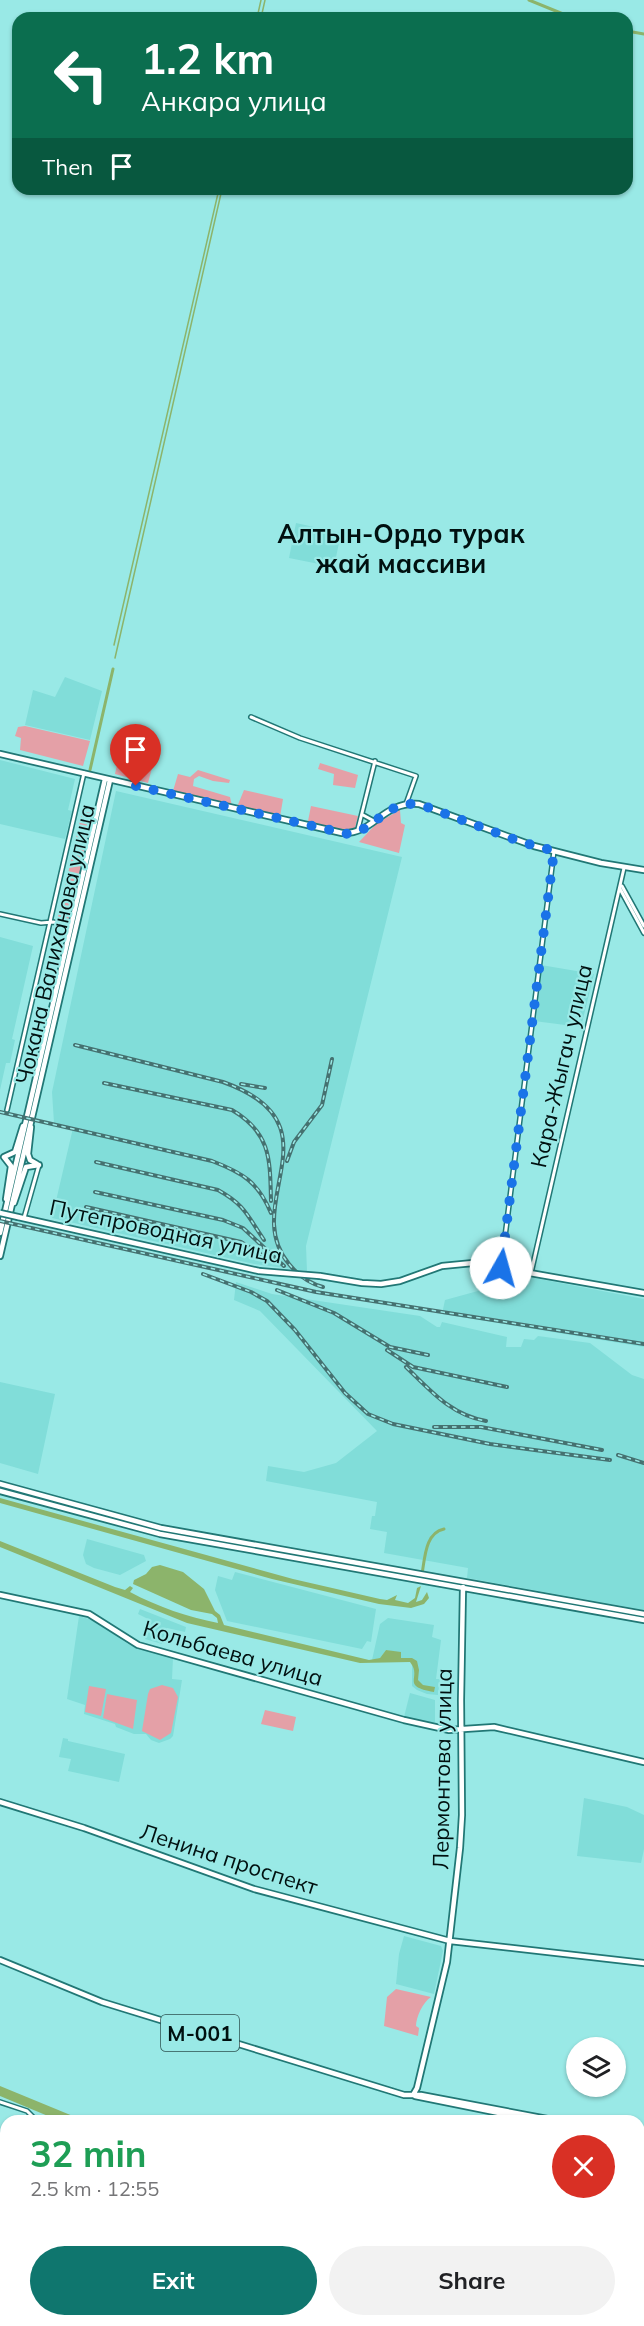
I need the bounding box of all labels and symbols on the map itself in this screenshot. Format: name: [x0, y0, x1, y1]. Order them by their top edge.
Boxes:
district label: Алтын-Ордо турак жай массиви: [277, 517, 525, 580]
pin: [110, 724, 161, 786]
street label: Чокана Валиханова улица: [9, 801, 101, 1087]
street label: Кара-Жыгач улица: [524, 962, 598, 1170]
street label: Путепроводная улица: [47, 1193, 285, 1269]
position arrow: [469, 1236, 533, 1300]
street label: Кольбаева улица: [140, 1614, 326, 1692]
street label: Лермонтова улица: [426, 1668, 458, 1870]
street label: Ленина проспект: [137, 1817, 321, 1901]
road number: М-001: [161, 2015, 239, 2051]

